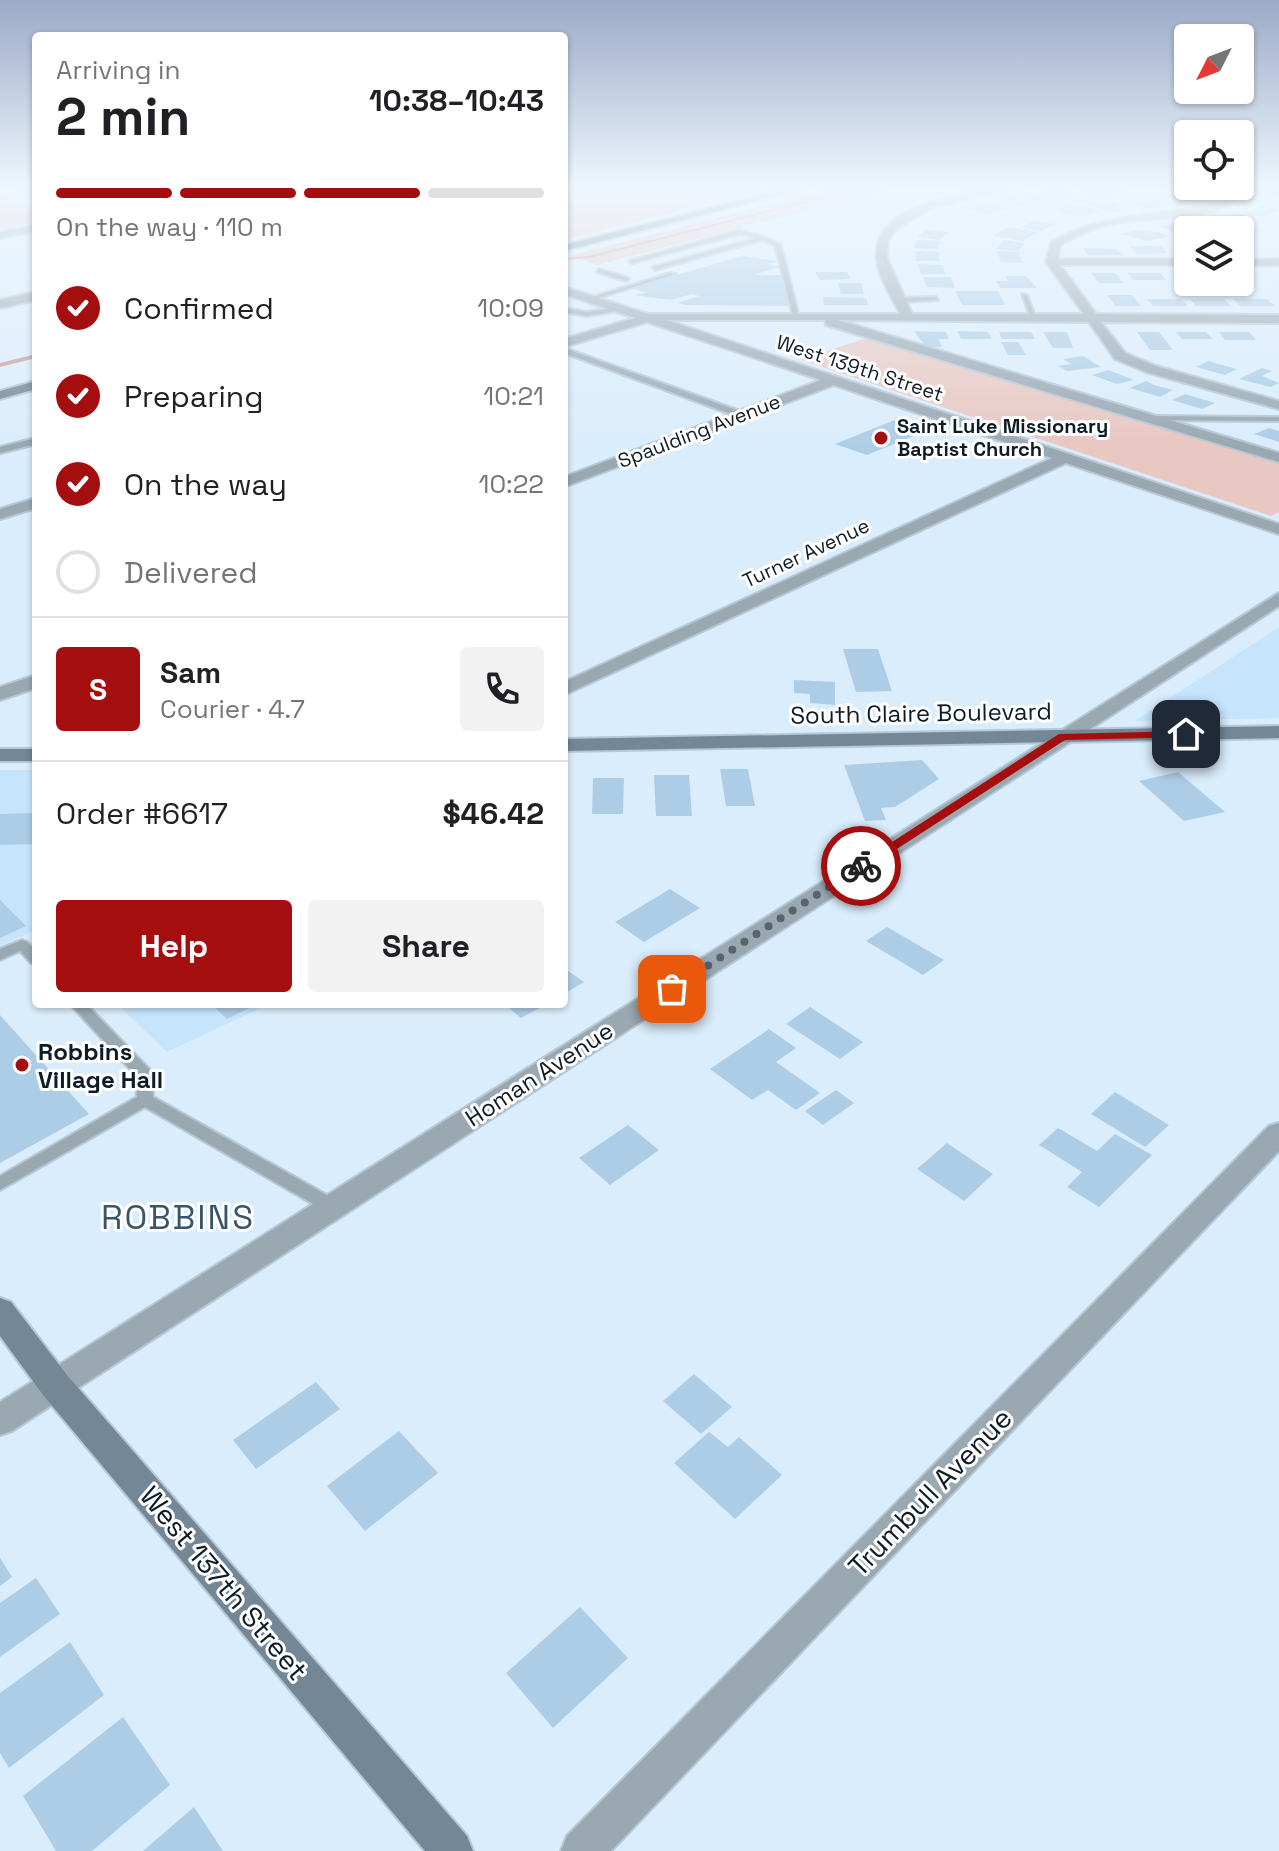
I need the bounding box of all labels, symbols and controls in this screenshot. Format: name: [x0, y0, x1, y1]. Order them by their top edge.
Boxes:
north arrow: [1174, 24, 1254, 104]
map controls: [1174, 24, 1254, 296]
text: Arriving in: [56, 53, 180, 87]
text: 10:38–10:43: [369, 81, 544, 120]
text: 2 min: [56, 84, 190, 150]
button: locate: [1174, 120, 1254, 200]
text: On the way · 110 m: [56, 210, 283, 244]
button: layers: [1174, 216, 1254, 296]
icon: check: [56, 286, 100, 330]
text: Confirmed: [124, 289, 274, 328]
text: 10:09: [477, 291, 544, 325]
street label: West 139th Street: [773, 329, 947, 407]
icon: check: [56, 374, 100, 418]
text: Preparing: [124, 377, 263, 416]
text: 10:21: [483, 379, 544, 413]
street label: Spaulding Avenue: [614, 388, 784, 474]
place label: Saint Luke Missionary Baptist Church: [897, 413, 1108, 462]
marker: Saint Luke Missionary Baptist Church: [872, 429, 890, 447]
icon: check: [56, 462, 100, 506]
text: On the way: [124, 465, 287, 504]
text: 10:22: [479, 467, 544, 501]
street label: Turner Avenue: [738, 512, 874, 594]
text: Delivered: [124, 553, 258, 592]
button: phone: [460, 647, 544, 731]
text: Sam: [160, 653, 221, 692]
text: S: [89, 670, 107, 709]
text: Courier · 4.7: [160, 692, 305, 726]
street label: South Claire Boulevard: [790, 695, 1052, 731]
pin: [1152, 700, 1220, 768]
icon: home: [1164, 712, 1208, 756]
text: Order #6617: [56, 794, 228, 833]
text: $46.42: [442, 794, 544, 833]
courier: [821, 826, 901, 906]
icon: bike: [839, 844, 883, 888]
button: Help: [56, 900, 292, 992]
button: Share: [308, 900, 544, 992]
pin: [638, 955, 706, 1023]
icon: bag: [650, 967, 694, 1011]
street label: Homan Avenue: [459, 1015, 619, 1133]
place label: Robbins Village Hall: [38, 1036, 163, 1095]
marker: Robbins Village Hall: [13, 1056, 31, 1074]
district label: ROBBINS: [101, 1196, 255, 1239]
street label: Trumbull Avenue: [840, 1400, 1020, 1584]
street label: West 137th Street: [132, 1479, 316, 1687]

